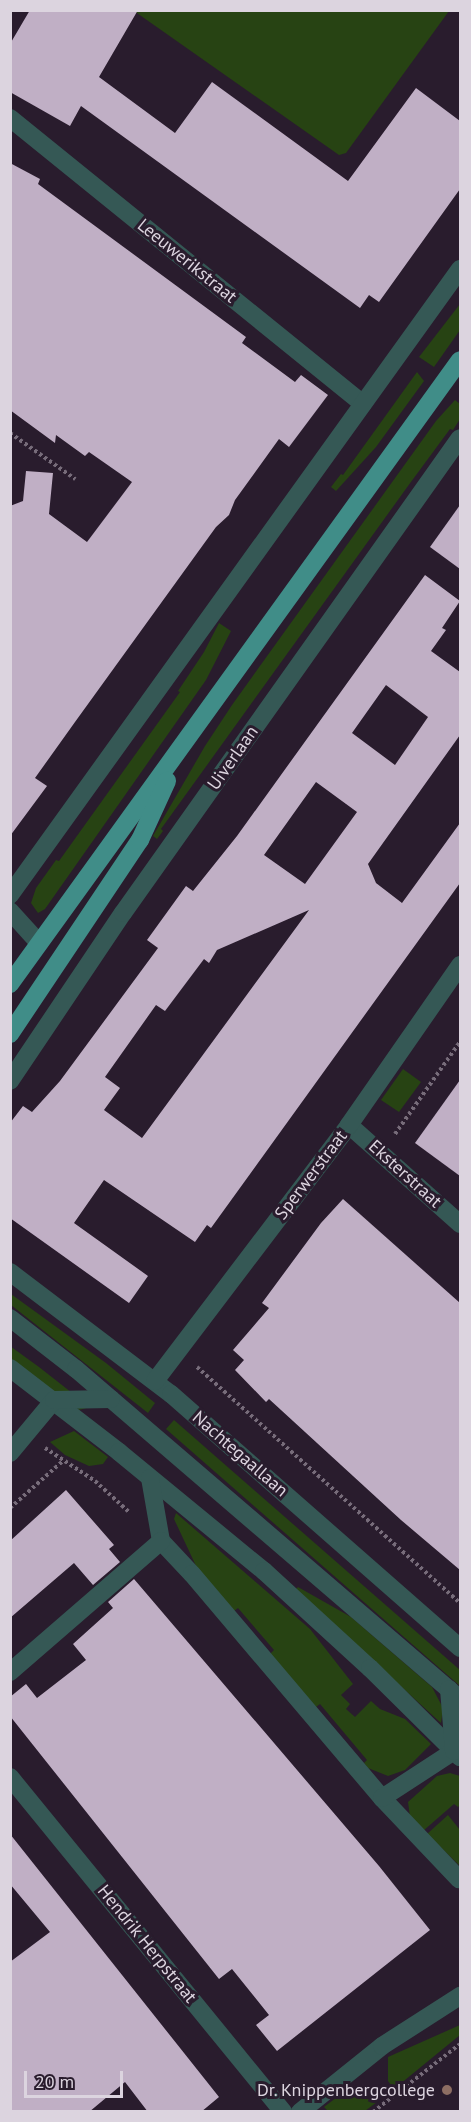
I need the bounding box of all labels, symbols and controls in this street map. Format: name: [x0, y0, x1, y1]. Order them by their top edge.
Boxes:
street label: Leeuwerikstraat: [133, 214, 241, 308]
street label: Uiverlaan: [203, 722, 263, 794]
street label: Sperwerstraat: [270, 1126, 352, 1224]
street label: Eksterstraat: [364, 1136, 446, 1212]
street label: Nachtegaallaan: [188, 1407, 292, 1501]
street label: Hendrik Herpstraat: [93, 1880, 201, 2008]
scale bar: [27, 2059, 126, 2097]
text: 20 m: [35, 2070, 74, 2093]
place label: Dr. Knippenbergcollege: [256, 2079, 435, 2101]
marker: Dr. Knippenbergcollege: [440, 2083, 454, 2097]

